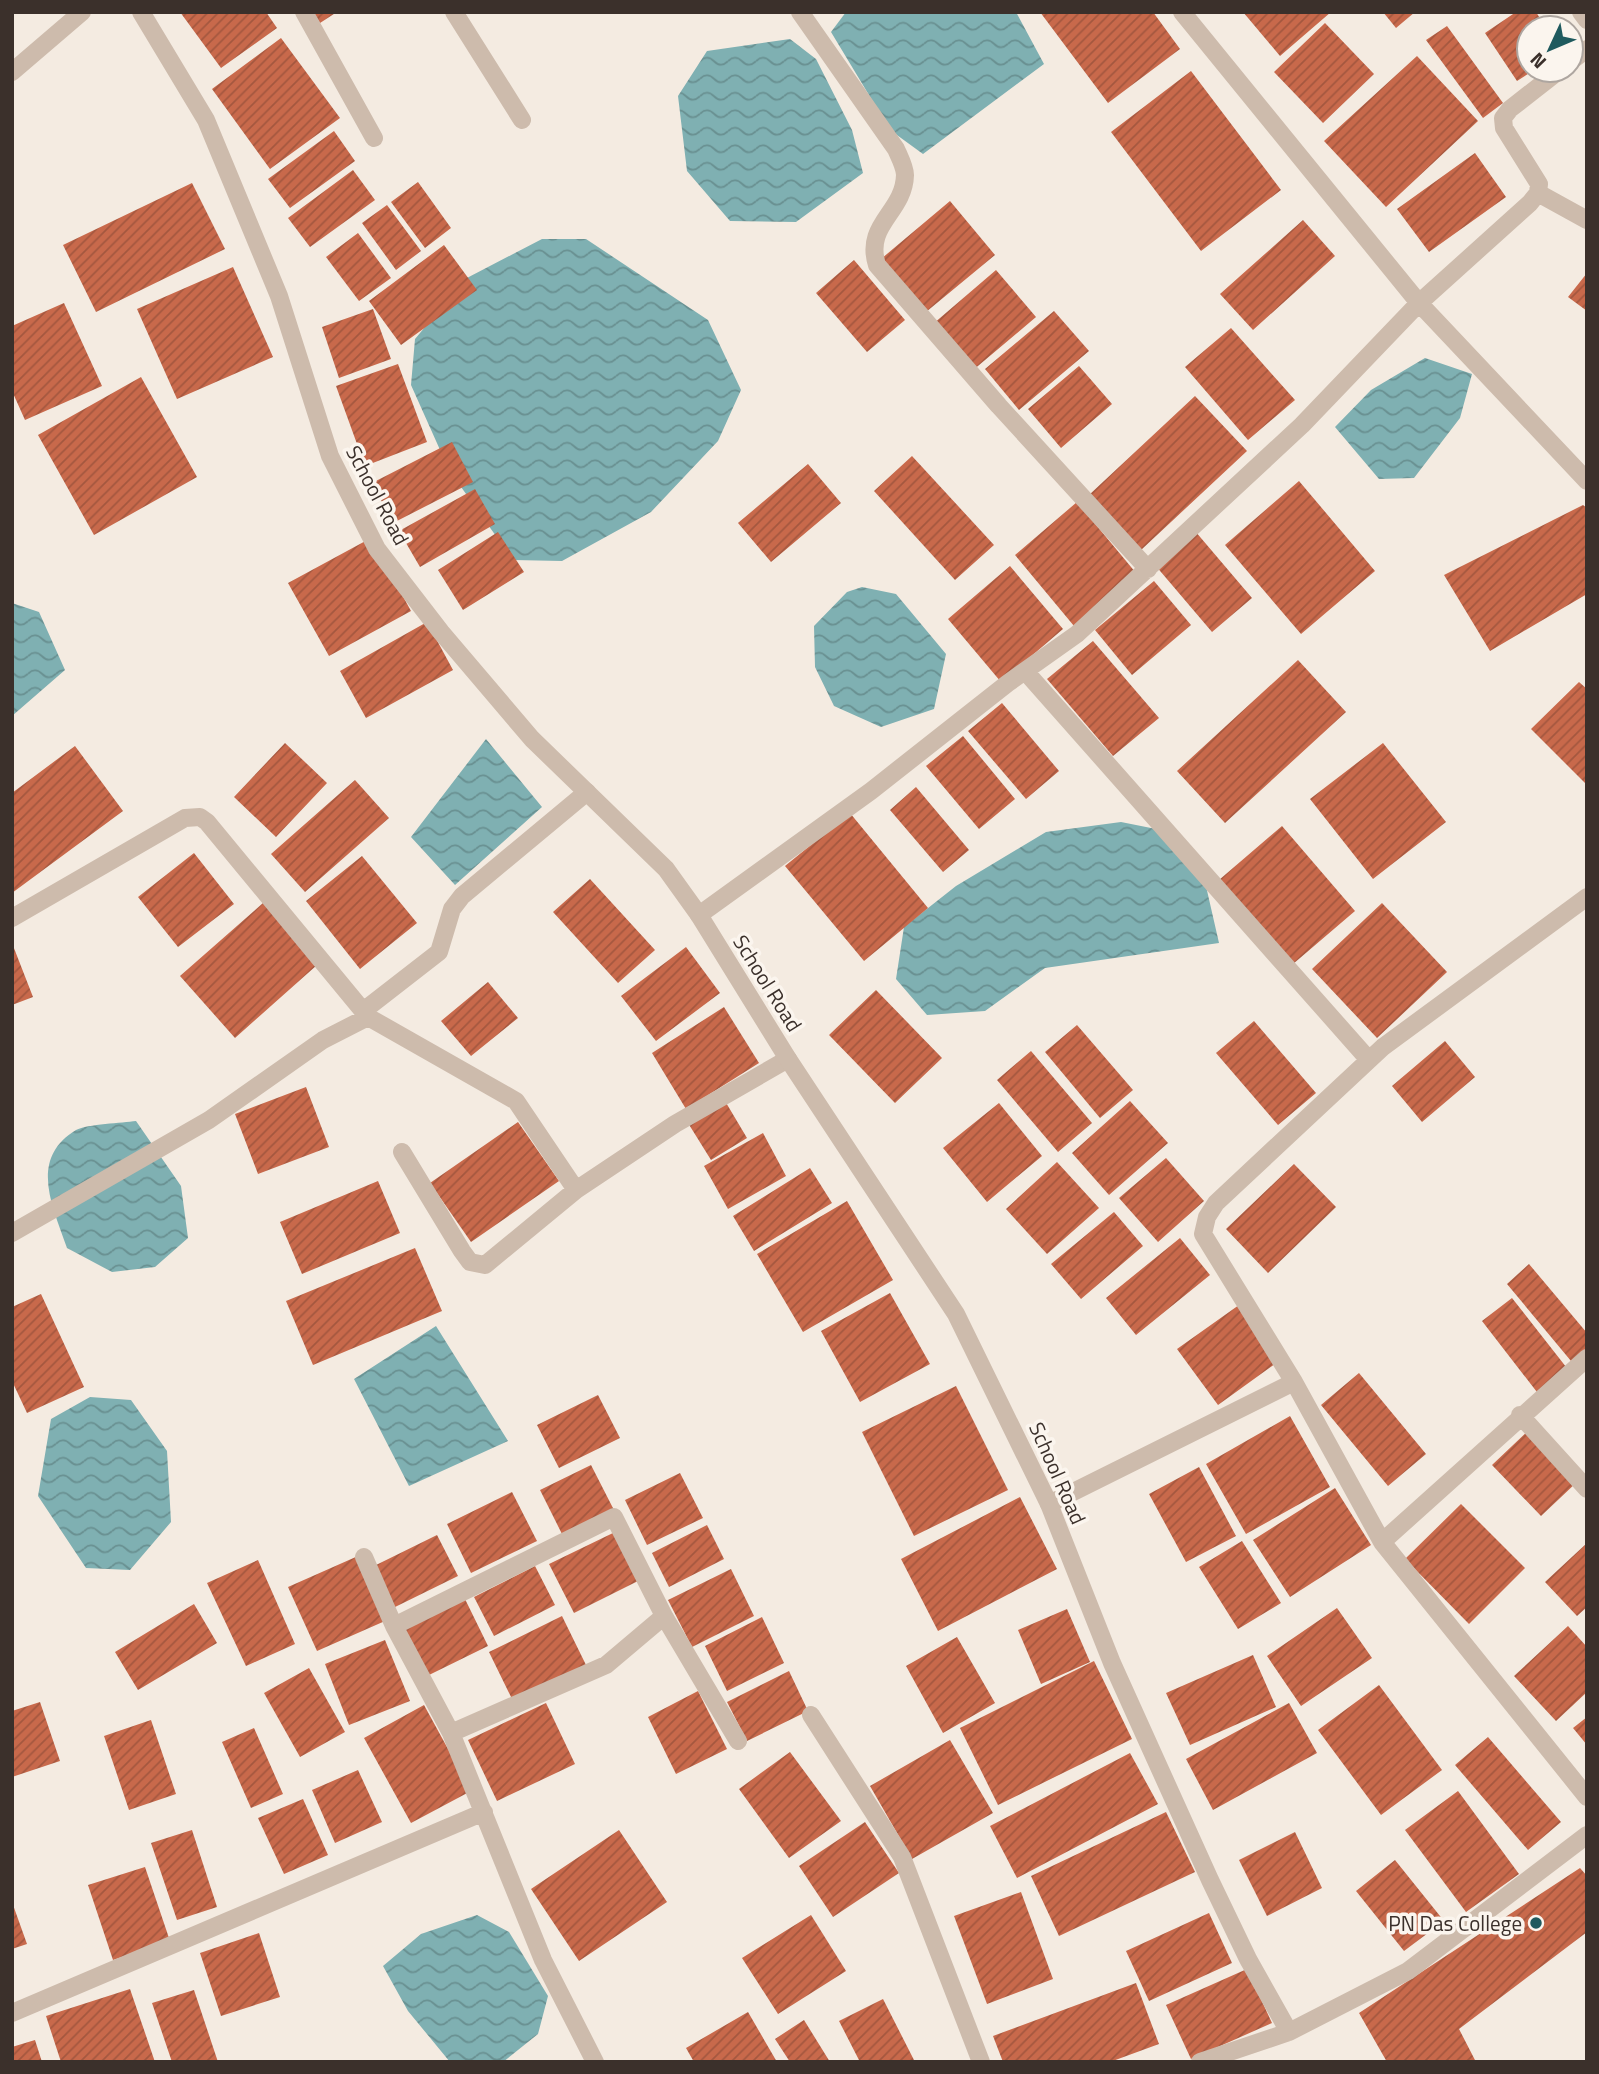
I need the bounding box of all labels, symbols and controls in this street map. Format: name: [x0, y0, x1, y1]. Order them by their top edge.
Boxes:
north arrow: [1515, 14, 1585, 84]
text: N: [1522, 46, 1552, 76]
street label: School Road: [338, 439, 418, 551]
street label: School Road: [726, 928, 810, 1038]
street label: School Road: [1021, 1417, 1095, 1529]
place label: PN Das College: [1388, 1907, 1522, 1939]
marker: PN Das College: [1528, 1915, 1544, 1931]

